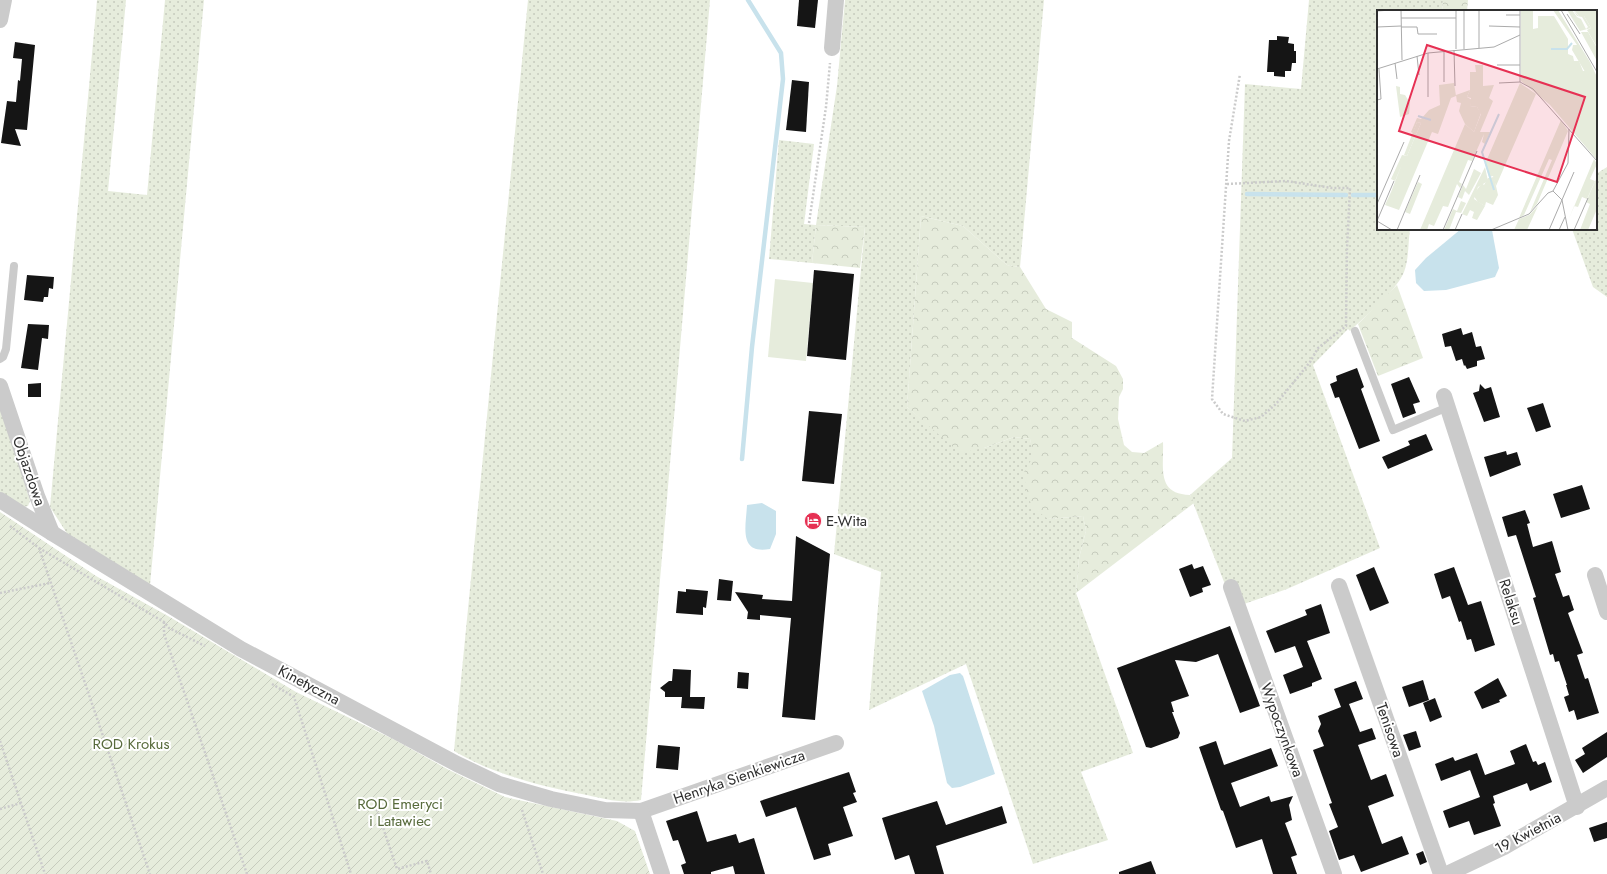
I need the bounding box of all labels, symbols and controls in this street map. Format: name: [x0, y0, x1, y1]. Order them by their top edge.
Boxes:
inset map: [1377, 10, 1597, 230]
street label: Objazdowa: [7, 433, 51, 509]
place label: E-Wita: [826, 510, 867, 532]
hotel icon: E-Wita: [803, 511, 823, 531]
street label: Relaksu: [1493, 576, 1529, 628]
street label: Kinetyczna: [274, 660, 344, 710]
street label: Wypoczynkowa: [1255, 680, 1309, 780]
street label: Tenisowa: [1370, 700, 1410, 760]
park label: ROD Krokus: [93, 733, 169, 755]
street label: Henryka Sienkiewicza: [670, 744, 808, 810]
park label: ROD Emeryci i Latawiec: [357, 793, 443, 832]
street label: 19 Kwietnia: [1491, 806, 1565, 860]

